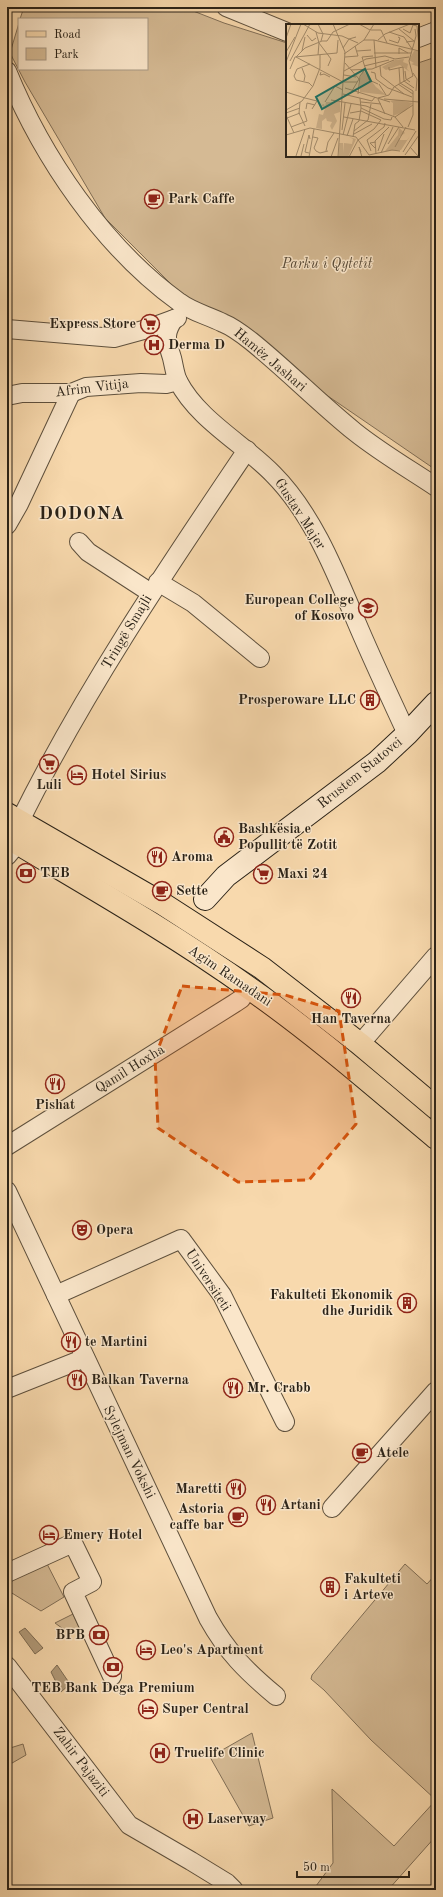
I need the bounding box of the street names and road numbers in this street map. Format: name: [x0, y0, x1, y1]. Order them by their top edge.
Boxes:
street label: Hamëz Jashari: [231, 326, 309, 394]
street label: Afrim Vitija: [54, 377, 130, 399]
street label: Gustav Majer: [272, 476, 328, 552]
street label: Tringë Smajli: [99, 592, 155, 671]
street label: Rrustem Statovci: [315, 735, 405, 811]
street label: Agim Ramadani: [186, 943, 275, 1009]
street label: Qamil Hoxha: [93, 1042, 167, 1096]
street label: Universiteti: [183, 1246, 233, 1314]
street label: Sylejman Vokshi: [100, 1403, 158, 1501]
street label: Zahir Pajaziti: [50, 1725, 112, 1800]

